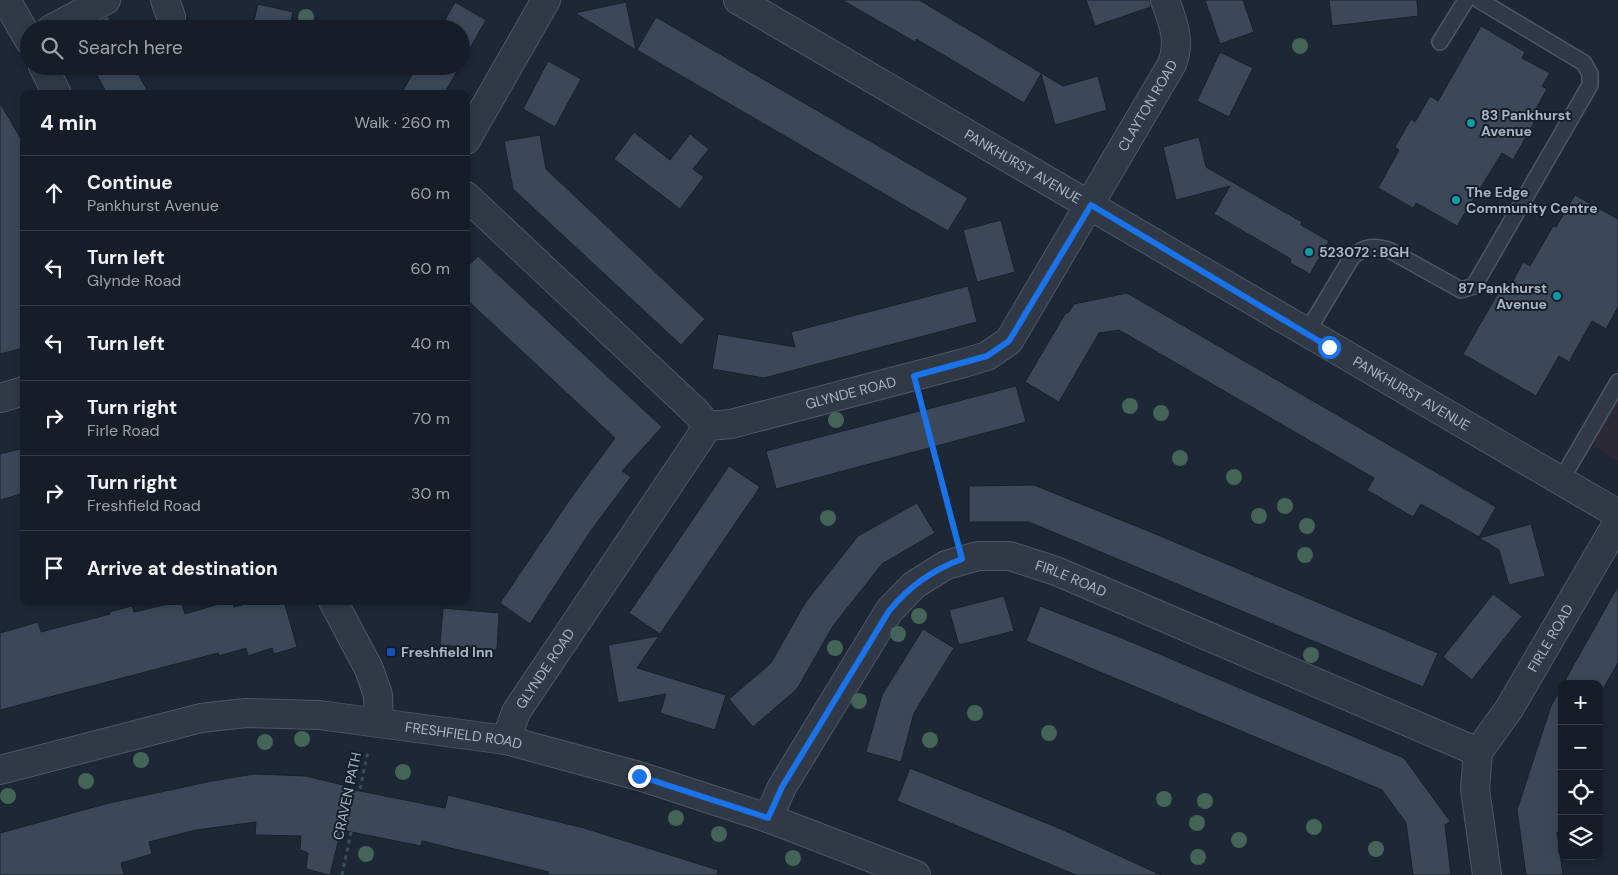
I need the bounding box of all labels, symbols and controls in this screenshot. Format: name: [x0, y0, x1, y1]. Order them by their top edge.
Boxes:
search box: [20, 20, 470, 75]
icon: search: [38, 34, 66, 62]
text: Search here: [78, 35, 183, 60]
street label: CLAYTON ROAD: [1114, 57, 1181, 154]
place label: 83 Pankhurst Avenue: [1481, 106, 1571, 140]
text: 4 min: [40, 109, 97, 137]
text: Walk · 260 m: [355, 112, 450, 133]
marker: 83 Pankhurst Avenue: [1465, 117, 1477, 129]
street label: PANKHURST AVENUE: [961, 125, 1085, 208]
text: Continue: [87, 170, 173, 195]
icon: ahead: [40, 179, 68, 207]
text: 60 m: [410, 183, 450, 204]
place label: The Edge Community Centre: [1466, 183, 1598, 217]
marker: The Edge Community Centre: [1450, 194, 1462, 206]
text: Pankhurst Avenue: [87, 195, 219, 216]
place label: 523072 : BGH: [1319, 243, 1409, 261]
text: Turn left: [87, 245, 165, 270]
marker: 523072 : BGH: [1303, 246, 1315, 258]
icon: left: [40, 254, 68, 282]
text: 60 m: [410, 258, 450, 279]
text: Glynde Road: [87, 270, 181, 291]
place label: 87 Pankhurst Avenue: [1458, 279, 1547, 313]
marker: 87 Pankhurst Avenue: [1551, 290, 1563, 302]
icon: left: [40, 329, 68, 357]
text: Turn left: [87, 331, 165, 356]
text: 40 m: [411, 333, 450, 354]
route start: [1318, 336, 1341, 359]
street label: PANKHURST AVENUE: [1350, 352, 1473, 435]
street label: GLYNDE ROAD: [803, 372, 898, 413]
text: Turn right: [87, 395, 177, 420]
icon: right: [40, 404, 68, 432]
text: 70 m: [412, 408, 450, 429]
text: Firle Road: [87, 420, 159, 441]
text: Turn right: [87, 470, 177, 495]
icon: right: [40, 479, 68, 507]
text: 30 m: [411, 483, 450, 504]
text: Freshfield Road: [87, 495, 201, 516]
icon: arrive: [40, 554, 68, 582]
text: Arrive at destination: [87, 556, 278, 581]
street label: FIRLE ROAD: [1033, 556, 1110, 601]
street label: FIRLE ROAD: [1524, 601, 1577, 675]
street label: GLYNDE ROAD: [512, 625, 579, 712]
place label: Freshfield Inn: [401, 643, 493, 661]
marker: Freshfield Inn: [385, 646, 397, 658]
map controls: [1558, 680, 1603, 860]
button: +: [1558, 680, 1603, 725]
street label: FRESHFIELD ROAD: [404, 718, 524, 753]
button: −: [1558, 725, 1603, 770]
street label: CRAVEN PATH: [329, 750, 365, 842]
route end: [628, 765, 651, 788]
button: locate: [1558, 770, 1603, 815]
button: layers: [1558, 815, 1603, 860]

